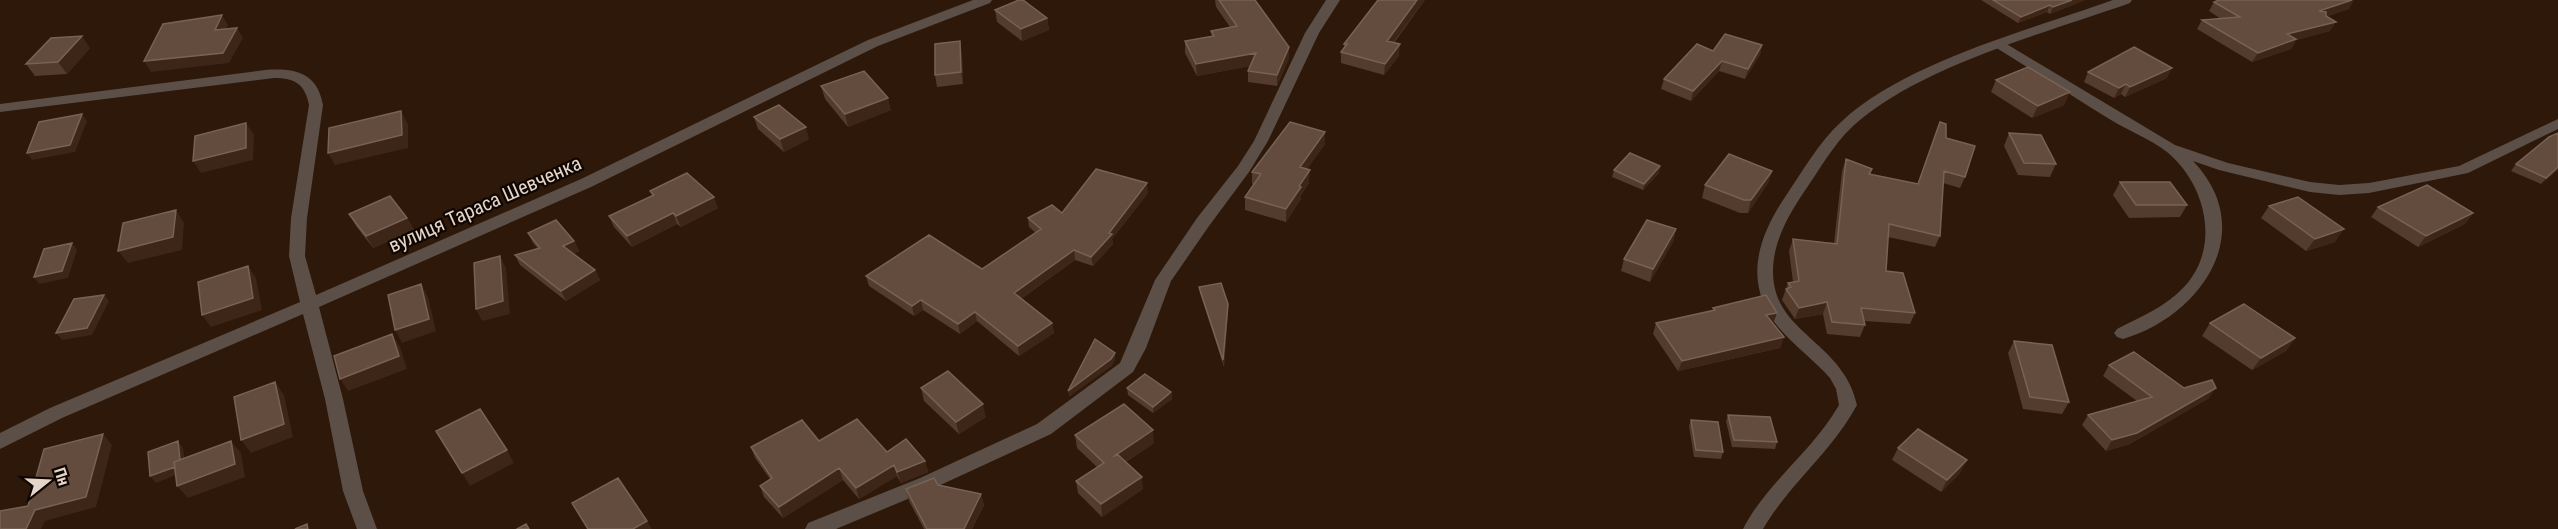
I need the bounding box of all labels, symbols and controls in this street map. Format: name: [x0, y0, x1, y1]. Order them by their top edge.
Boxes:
street label: вулиця Тараса Шевченка: [385, 151, 585, 257]
north arrow: [18, 451, 78, 511]
text: Пн: [50, 465, 74, 488]

